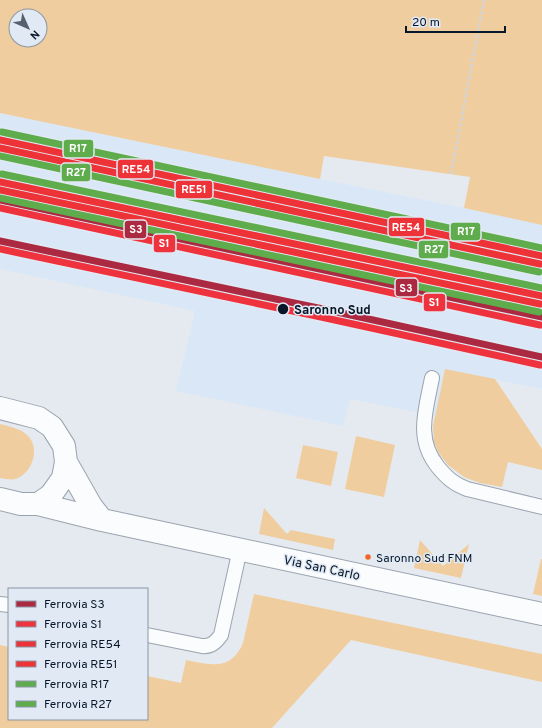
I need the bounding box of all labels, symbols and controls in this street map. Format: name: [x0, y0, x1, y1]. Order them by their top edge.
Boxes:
north arrow: [8, 8, 48, 48]
scale bar: [406, 8, 505, 34]
text: 20 m: [412, 15, 440, 31]
text: N: [27, 27, 42, 42]
line badge: R17: [63, 139, 94, 158]
text: R17: [69, 142, 87, 156]
line badge: RE54: [117, 159, 154, 179]
line badge: R27: [61, 163, 91, 182]
text: RE54: [122, 163, 150, 177]
text: R27: [66, 166, 86, 180]
line badge: RE51: [175, 180, 213, 199]
text: RE51: [181, 183, 207, 197]
line badge: RE54: [388, 217, 425, 237]
line badge: S3: [124, 220, 147, 239]
text: RE54: [392, 221, 420, 235]
line badge: R17: [450, 222, 481, 241]
text: S3: [129, 223, 143, 237]
text: R17: [457, 225, 475, 239]
line badge: S1: [153, 234, 176, 253]
text: S1: [158, 237, 170, 251]
line badge: R27: [418, 240, 449, 259]
text: R27: [424, 243, 444, 257]
line badge: S3: [395, 278, 418, 297]
text: S3: [399, 282, 413, 296]
line badge: S1: [423, 293, 446, 312]
text: S1: [428, 296, 440, 310]
marker: Saronno Sud: [276, 302, 290, 316]
place label: Saronno Sud: [294, 303, 371, 319]
place label: Saronno Sud FNM: [376, 551, 472, 567]
marker: Saronno Sud FNM: [363, 552, 373, 562]
street label: Via San Carlo: [282, 553, 361, 585]
legend: [8, 588, 148, 720]
text: Ferrovia S3: [44, 597, 105, 613]
text: Ferrovia S1: [44, 617, 102, 633]
text: Ferrovia RE54: [44, 637, 121, 653]
text: Ferrovia RE51: [44, 657, 117, 673]
text: Ferrovia R17: [44, 677, 109, 693]
text: Ferrovia R27: [44, 697, 112, 713]

